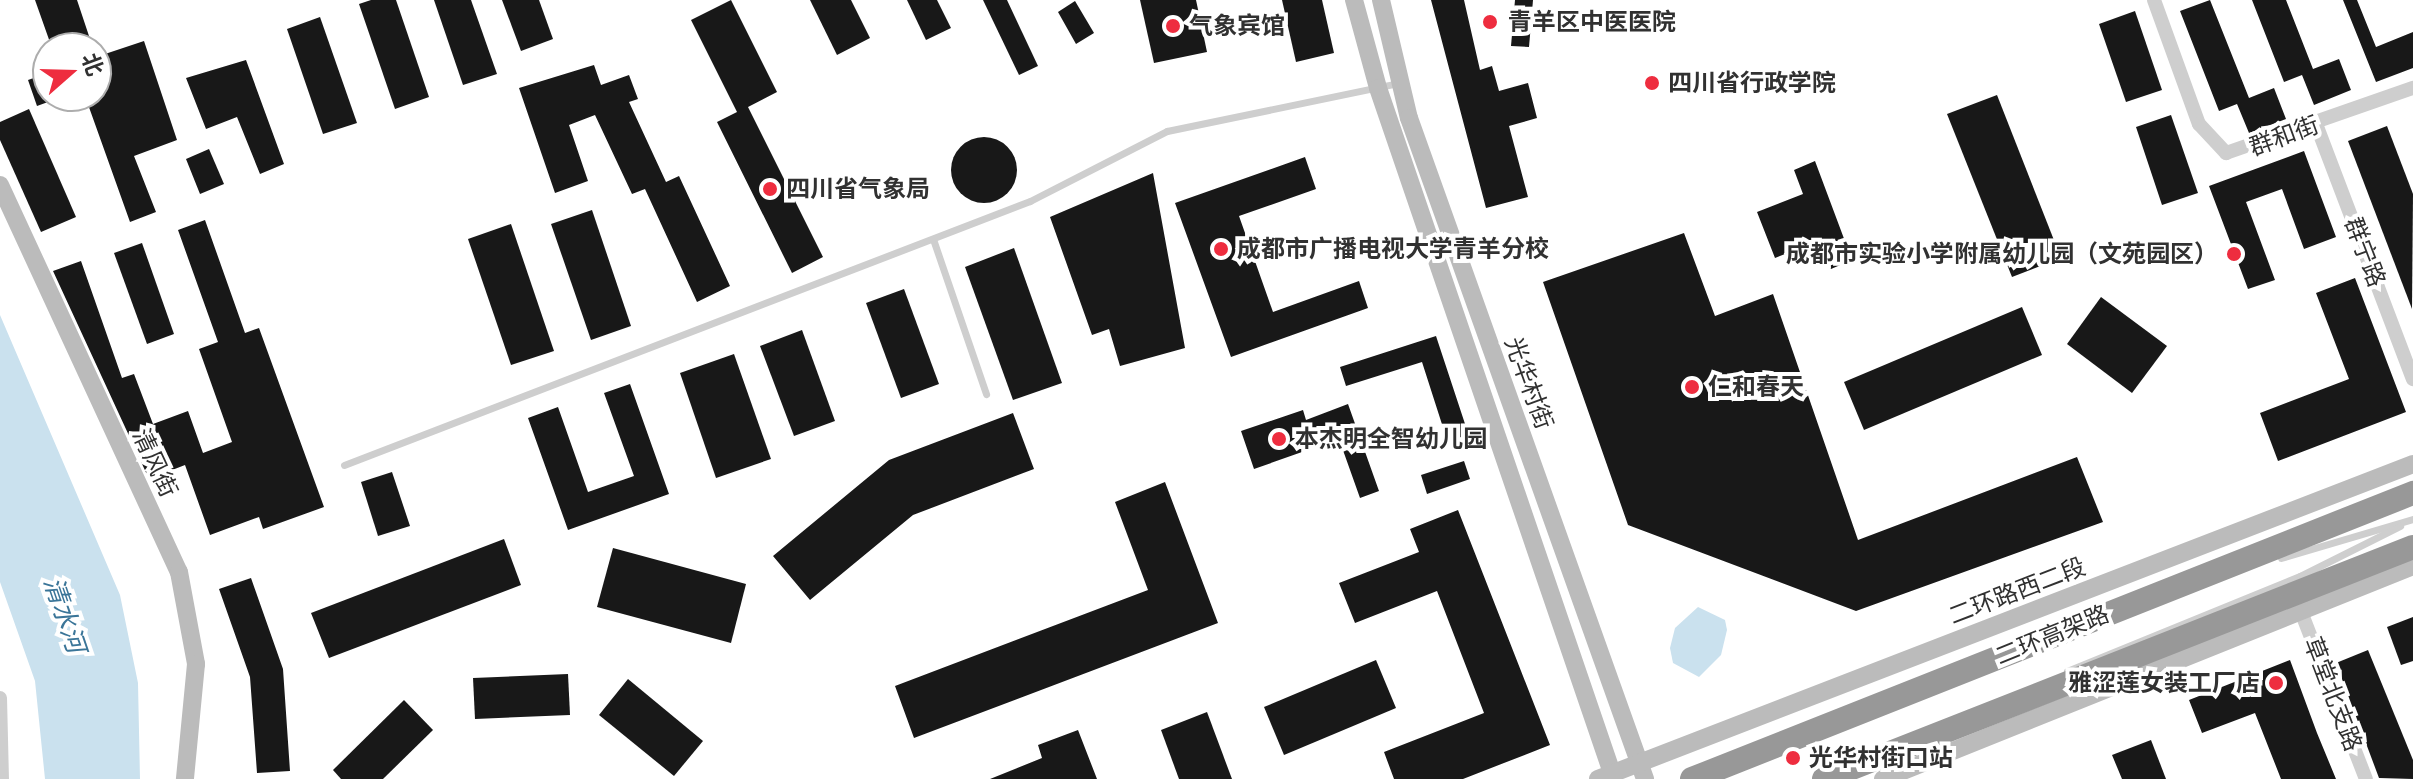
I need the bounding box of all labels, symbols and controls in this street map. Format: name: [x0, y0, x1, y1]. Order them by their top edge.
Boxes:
place label: 青羊区中医医院: [1508, 8, 1676, 36]
marker: 青羊区中医医院: [1479, 11, 1501, 33]
place label: 气象宾馆: [1189, 12, 1285, 40]
marker: 气象宾馆: [1164, 17, 1182, 35]
north arrow: [32, 32, 112, 112]
text: 北: [74, 49, 111, 80]
place label: 四川省行政学院: [1668, 69, 1836, 97]
marker: 四川省行政学院: [1643, 74, 1661, 92]
street label: 群和街: [2245, 110, 2323, 162]
place label: 四川省气象局: [786, 175, 930, 203]
marker: 四川省气象局: [761, 180, 779, 198]
street label: 群宁路: [2339, 213, 2391, 291]
place label: 成都市广播电视大学青羊分校: [1237, 235, 1549, 263]
marker: 成都市广播电视大学青羊分校: [1212, 240, 1230, 258]
place label: 成都市实验小学附属幼儿园（文苑园区）: [1786, 240, 2218, 268]
marker: 成都市实验小学附属幼儿园（文苑园区）: [2225, 245, 2243, 263]
street label: 光华村街: [1499, 333, 1559, 433]
place label: 仁和春天: [1708, 373, 1804, 401]
marker: 仁和春天: [1683, 378, 1701, 396]
street label: 清风街: [127, 424, 183, 502]
place label: 本杰明全智幼儿园: [1295, 425, 1487, 453]
marker: 本杰明全智幼儿园: [1270, 430, 1288, 448]
street label: 二环路西二段: [1945, 552, 2089, 630]
water label: 清水河: [37, 573, 91, 657]
street label: 二环高架路: [1991, 599, 2113, 671]
street label: 草堂北支路: [2298, 633, 2368, 755]
place label: 雅涩莲女装工厂店: [2068, 669, 2260, 697]
marker: 雅涩莲女装工厂店: [2267, 674, 2285, 692]
place label: 光华村街口站: [1809, 744, 1953, 772]
marker: 光华村街口站: [1784, 749, 1802, 767]

